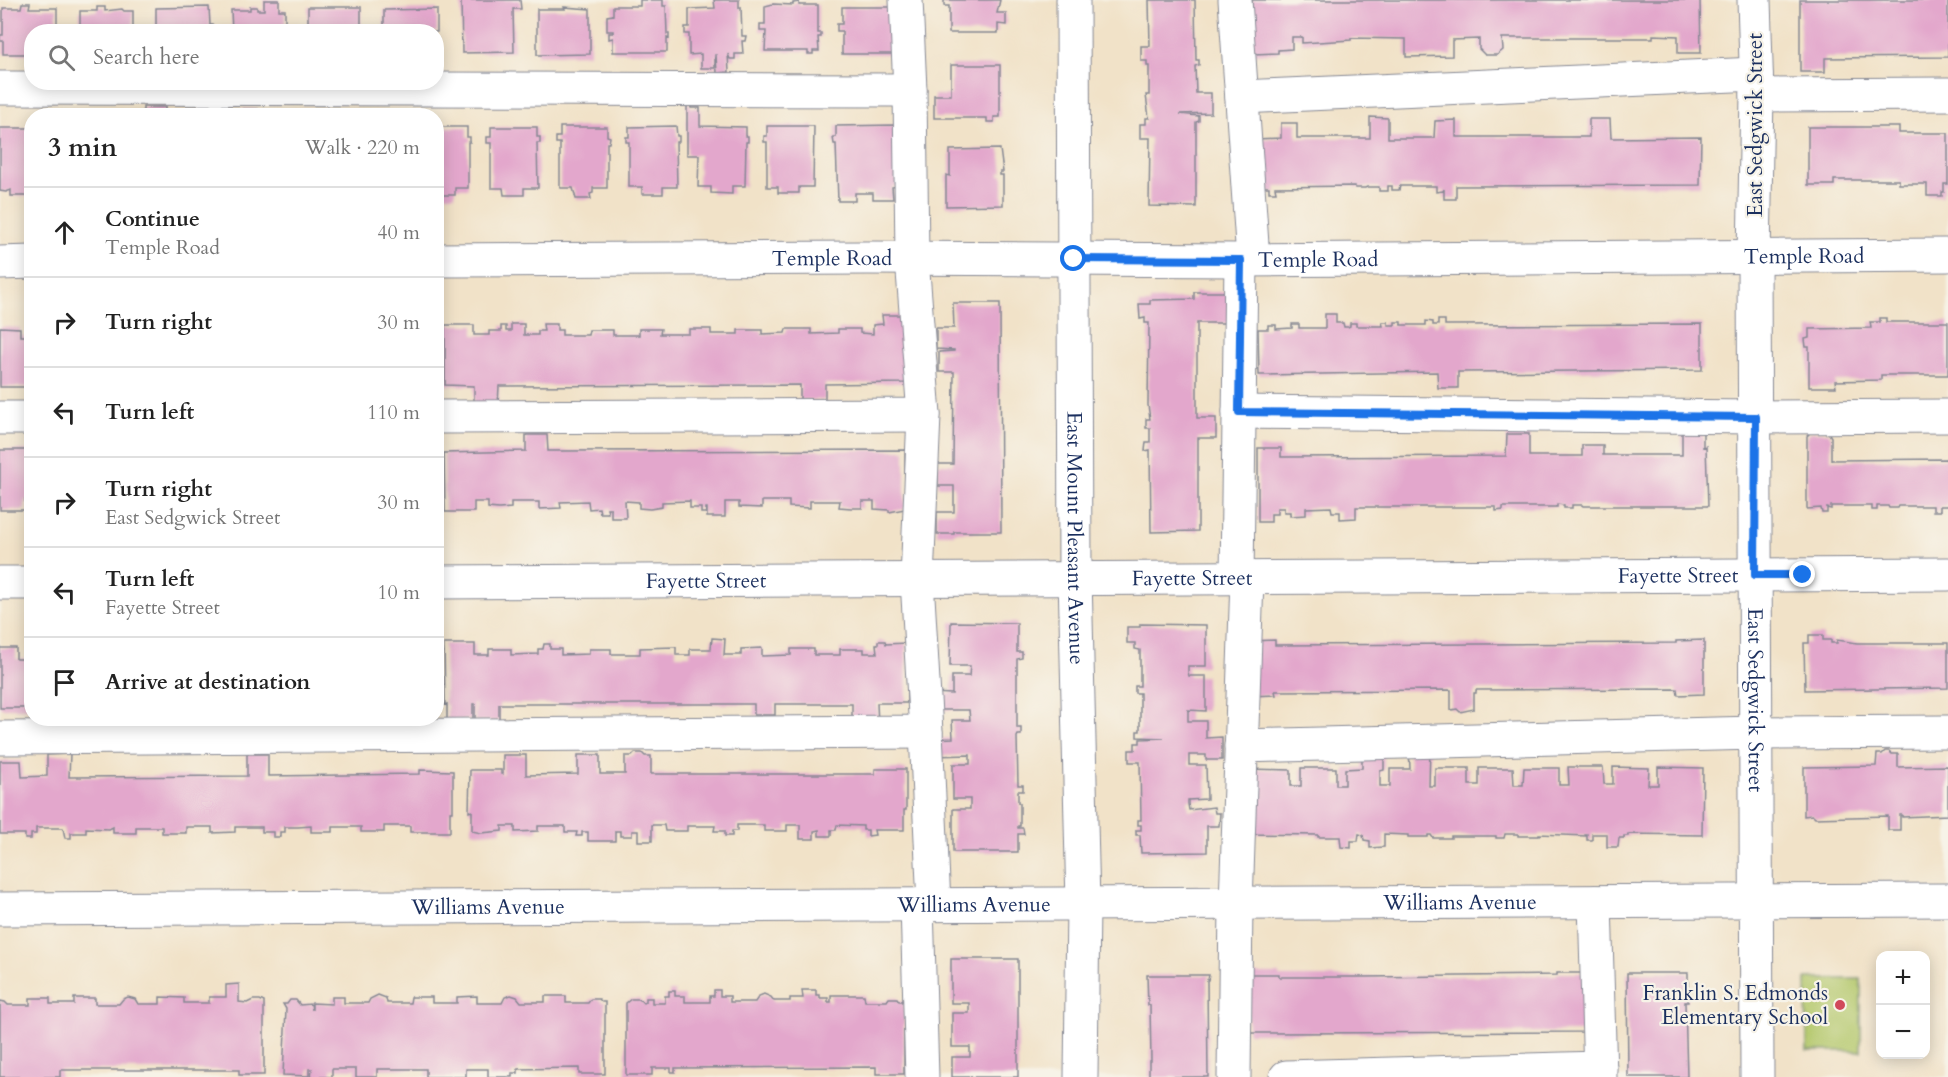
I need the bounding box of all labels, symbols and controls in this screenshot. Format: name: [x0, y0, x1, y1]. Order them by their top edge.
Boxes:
search box: [24, 24, 444, 90]
street label: East Sedgwick Street: [1741, 33, 1770, 217]
icon: search: [45, 41, 78, 74]
text: Search here: [93, 42, 200, 72]
text: 3 min: [48, 130, 117, 165]
text: Walk · 220 m: [305, 134, 420, 161]
text: Continue: [105, 204, 200, 234]
icon: ahead: [48, 216, 81, 249]
text: 40 m: [377, 219, 420, 246]
text: Temple Road: [105, 234, 220, 261]
street label: Temple Road: [1744, 241, 1864, 271]
street label: Temple Road: [772, 243, 892, 273]
route start: [1060, 245, 1086, 271]
street label: Temple Road: [1258, 245, 1378, 274]
icon: right: [48, 306, 81, 339]
text: Turn right: [105, 307, 212, 337]
text: 30 m: [377, 309, 420, 336]
icon: left: [48, 396, 81, 429]
text: Turn left: [105, 397, 194, 427]
text: 110 m: [367, 399, 420, 426]
street label: East Mount Pleasant Avenue: [1060, 411, 1092, 665]
text: Turn right: [105, 474, 212, 504]
icon: right: [48, 486, 81, 519]
text: 30 m: [377, 489, 420, 516]
text: East Sedgwick Street: [105, 504, 280, 531]
street label: Fayette Street: [1618, 561, 1739, 590]
route end: [1789, 561, 1815, 587]
street label: Fayette Street: [1132, 563, 1253, 593]
text: Turn left: [105, 564, 194, 594]
street label: Fayette Street: [646, 566, 767, 595]
icon: left: [48, 576, 81, 609]
text: 10 m: [377, 579, 420, 606]
text: Fayette Street: [105, 594, 220, 621]
street label: East Sedgwick Street: [1741, 608, 1770, 792]
icon: arrive: [48, 666, 81, 699]
text: Arrive at destination: [105, 667, 310, 697]
street label: Williams Avenue: [1382, 887, 1537, 917]
street label: Williams Avenue: [896, 890, 1051, 919]
street label: Williams Avenue: [410, 892, 565, 922]
map controls: [1876, 951, 1930, 1059]
button: +: [1876, 951, 1930, 1005]
place label: Franklin S. Edmonds Elementary School: [1642, 979, 1828, 1032]
marker: Franklin S. Edmonds Elementary School: [1833, 998, 1847, 1012]
button: −: [1876, 1005, 1930, 1059]

